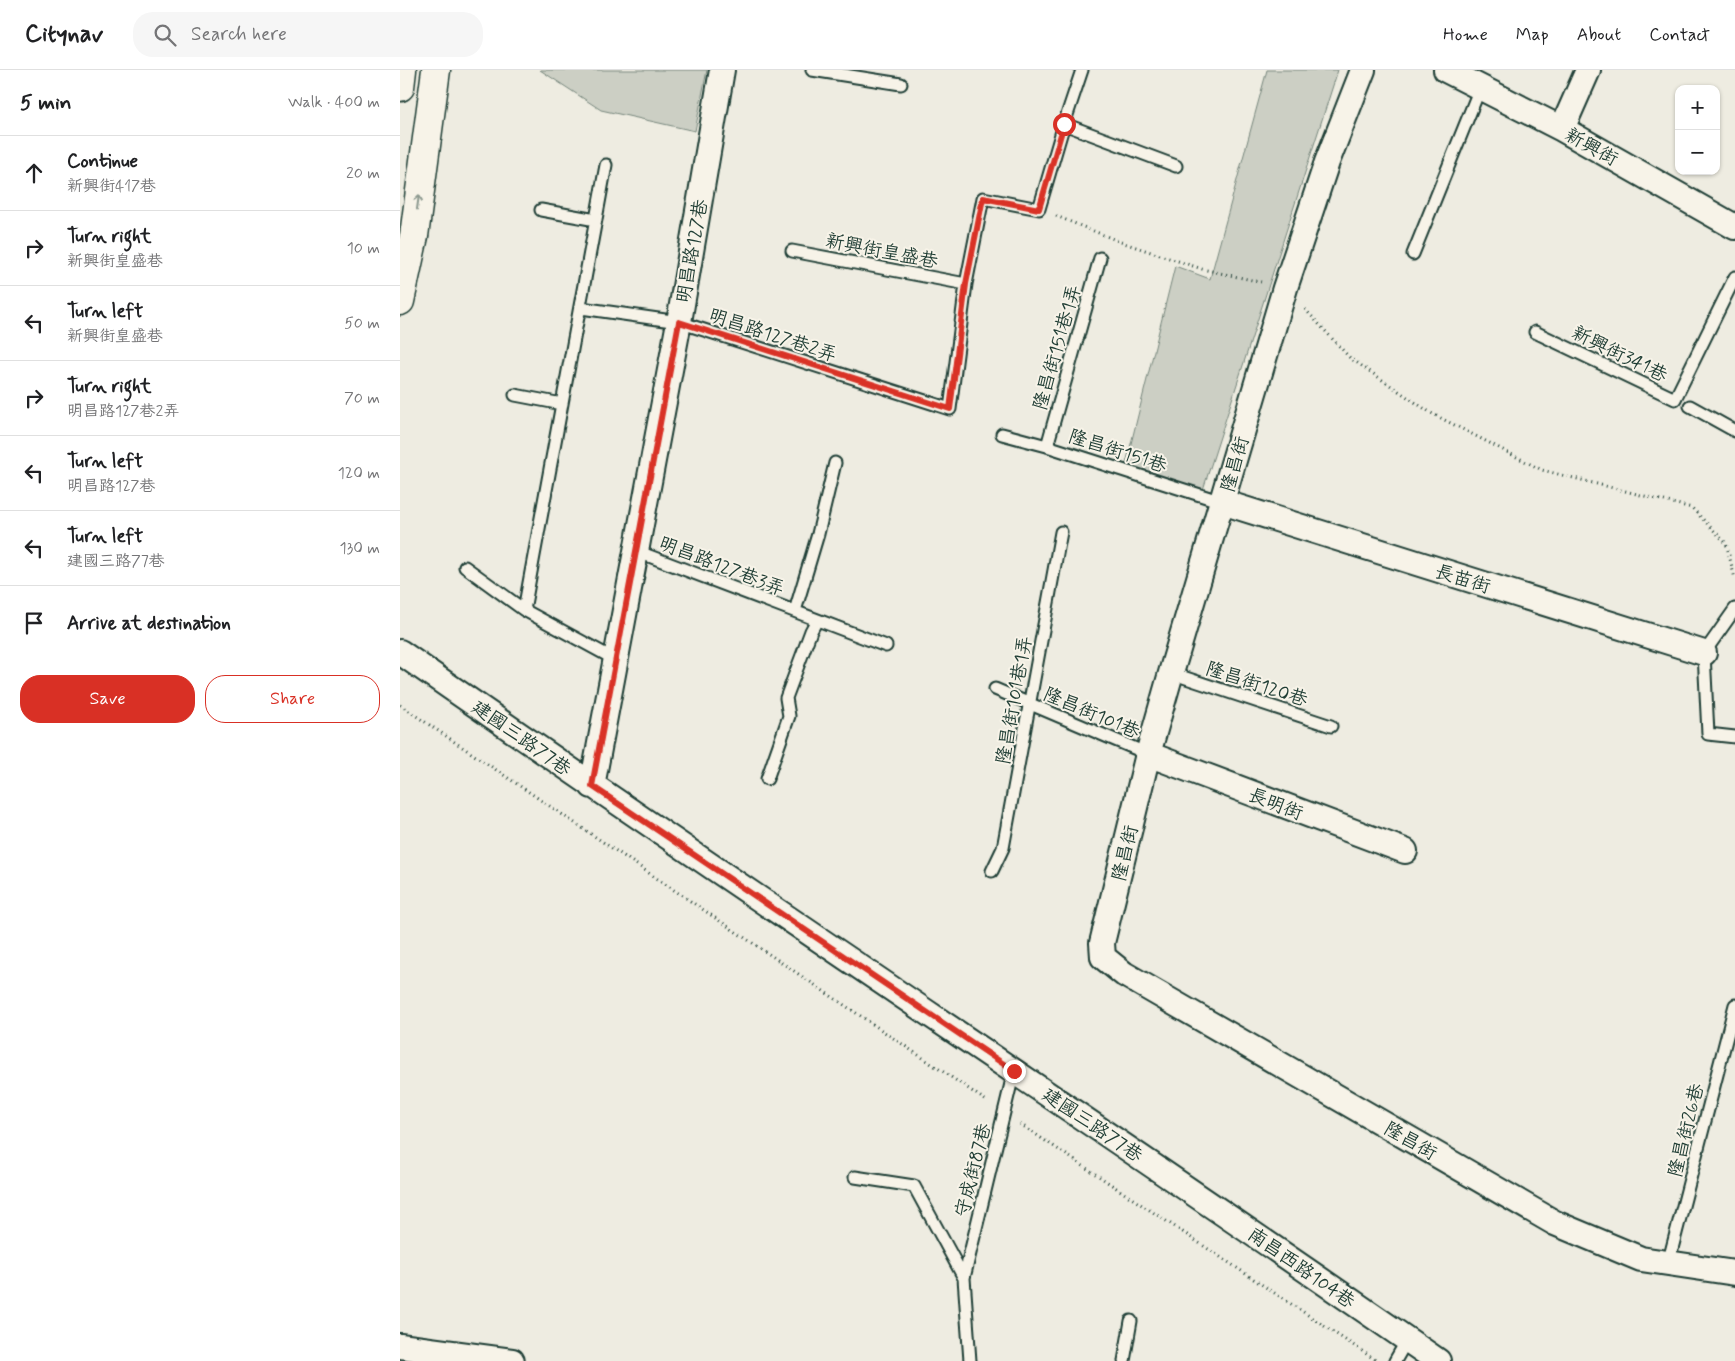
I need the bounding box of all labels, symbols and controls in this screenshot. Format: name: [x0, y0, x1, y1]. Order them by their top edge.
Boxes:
search box: [133, 12, 483, 57]
text: Citynav: [25, 19, 103, 50]
icon: search: [151, 21, 179, 49]
text: Search here: [191, 22, 287, 47]
text: Home: [1443, 23, 1488, 47]
text: Map: [1516, 23, 1549, 47]
text: About: [1577, 23, 1621, 47]
text: Contact: [1649, 23, 1710, 47]
map controls: [1675, 85, 1720, 175]
button: +: [1675, 85, 1720, 130]
text: 5 min: [20, 89, 72, 117]
text: Walk · 400 m: [288, 92, 380, 113]
route start: [1053, 113, 1076, 136]
street label: 新興街: [1560, 123, 1622, 172]
button: −: [1675, 130, 1720, 175]
text: Continue: [67, 149, 138, 174]
icon: ahead: [20, 159, 48, 187]
text: 20 m: [346, 163, 380, 184]
text: 新興街417巷: [67, 176, 156, 197]
one-way arrow: [413, 194, 423, 210]
street label: 明昌路127巷: [671, 197, 714, 305]
text: Turn right: [67, 224, 151, 249]
street label: 新興街皇盛巷: [823, 228, 940, 275]
icon: right: [20, 234, 48, 262]
text: 10 m: [347, 238, 380, 259]
text: 新興街皇盛巷: [67, 251, 163, 272]
street label: 隆昌街151巷1弄: [1028, 282, 1087, 413]
text: Turn left: [67, 299, 143, 324]
street label: 明昌路127巷2弄: [705, 303, 840, 368]
icon: left: [20, 309, 48, 337]
text: 50 m: [344, 313, 380, 334]
street label: 新興街341巷: [1567, 320, 1671, 388]
text: 新興街皇盛巷: [67, 326, 163, 347]
text: Turn right: [67, 374, 151, 399]
icon: right: [20, 384, 48, 412]
text: 70 m: [344, 388, 380, 409]
text: 明昌路127巷2弄: [67, 401, 179, 422]
street label: 隆昌街151巷: [1065, 424, 1170, 479]
street label: 隆昌街: [1216, 434, 1255, 495]
text: Turn left: [67, 449, 143, 474]
icon: left: [20, 459, 48, 487]
text: 120 m: [338, 463, 380, 484]
text: 明昌路127巷: [67, 476, 156, 497]
text: Turn left: [67, 524, 143, 549]
street label: 明昌路127巷3弄: [655, 531, 788, 602]
icon: left: [20, 534, 48, 562]
text: 130 m: [339, 538, 380, 559]
text: 建國三路77巷: [67, 551, 165, 572]
street label: 長苗街: [1432, 559, 1493, 600]
icon: arrive: [20, 609, 48, 637]
text: Arrive at destination: [67, 611, 231, 636]
street label: 隆昌街101巷1弄: [991, 634, 1038, 767]
street label: 隆昌街120巷: [1202, 656, 1311, 713]
button: Save: [20, 675, 195, 723]
button: Share: [205, 675, 380, 723]
street label: 隆昌街101巷: [1039, 682, 1144, 745]
street label: 建國三路77巷: [466, 695, 576, 782]
street label: 長明街: [1244, 783, 1307, 826]
street label: 隆昌街: [1106, 823, 1144, 884]
route end: [1003, 1060, 1026, 1083]
street label: 隆昌街26巷: [1663, 1081, 1710, 1180]
street label: 建國三路77巷: [1037, 1082, 1147, 1168]
street label: 隆昌街: [1379, 1116, 1441, 1166]
street label: 守成街87巷: [950, 1121, 997, 1220]
street label: 南昌西路104巷: [1243, 1222, 1360, 1314]

